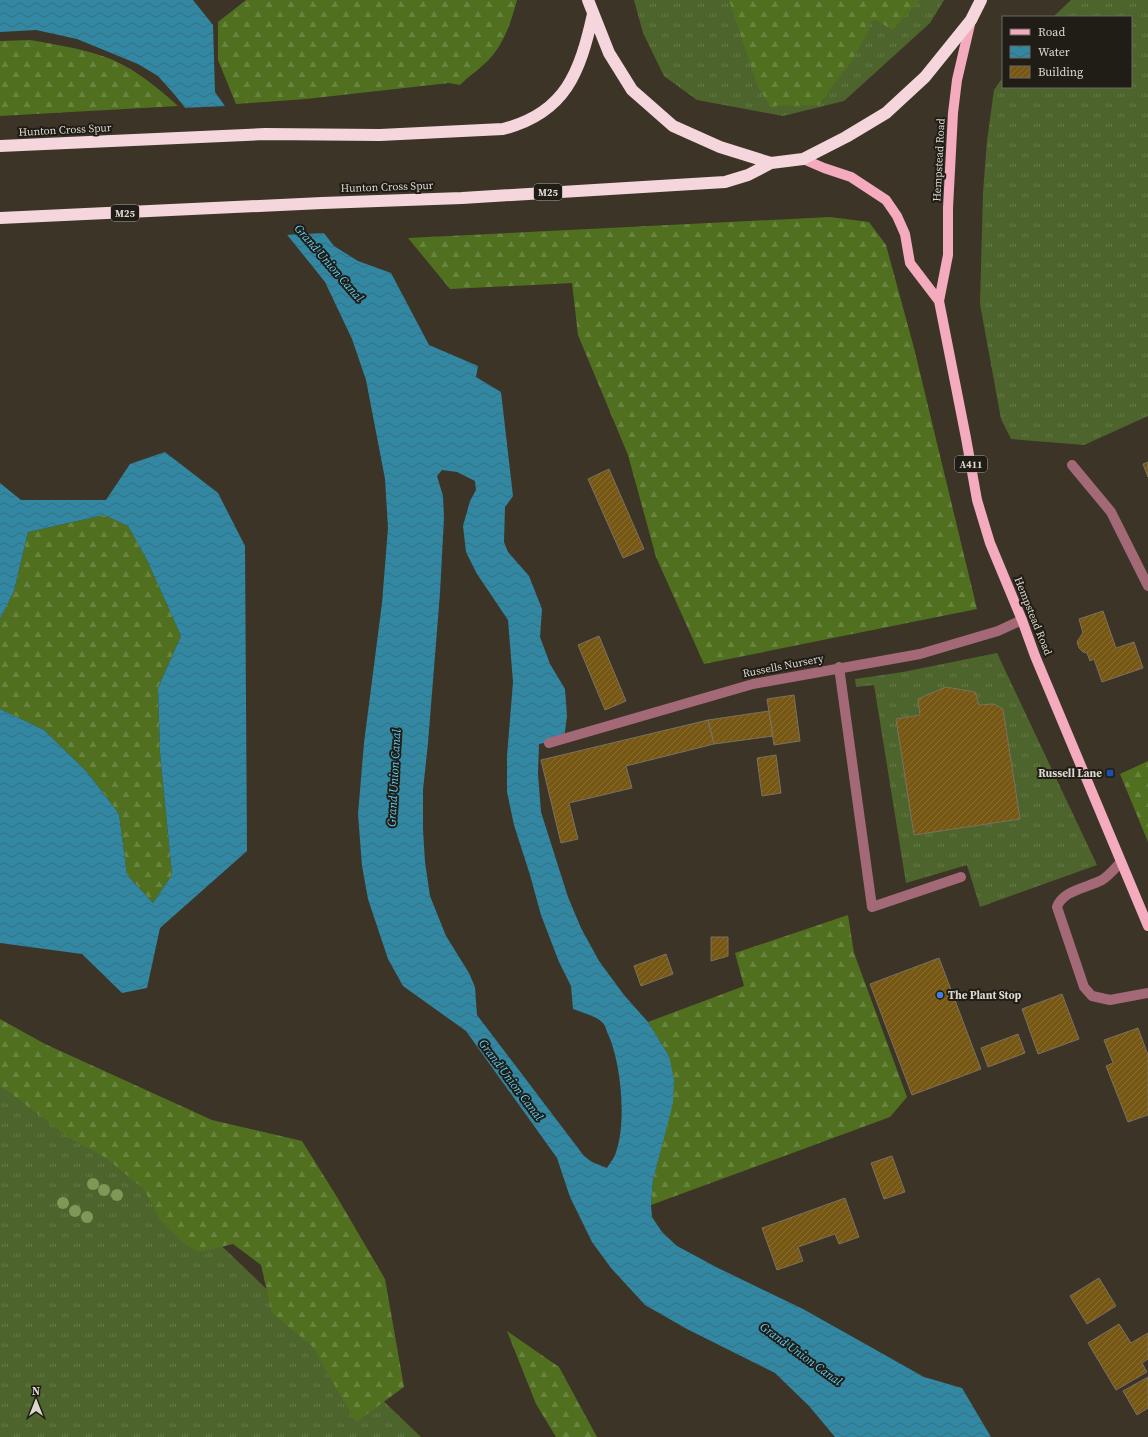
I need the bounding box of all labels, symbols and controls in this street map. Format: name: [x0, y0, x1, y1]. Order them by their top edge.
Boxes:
legend: [1002, 16, 1132, 88]
text: Road: [1038, 24, 1065, 40]
text: Water: [1038, 44, 1070, 60]
text: Building: [1038, 64, 1083, 80]
street label: Hempstead Road: [929, 117, 949, 202]
street label: Hunton Cross Spur: [18, 120, 112, 140]
street label: Hunton Cross Spur: [340, 178, 434, 196]
road number: M25: [534, 184, 562, 200]
road number: M25: [111, 205, 139, 221]
water label: Grand Union Canal: [291, 221, 368, 306]
road number: A411: [955, 456, 987, 472]
street label: Hempstead Road: [1010, 575, 1056, 658]
street label: Russells Nursery: [741, 651, 825, 681]
water label: Grand Union Canal: [383, 728, 405, 827]
place label: Russell Lane: [1038, 766, 1102, 781]
marker: Russell Lane: [1105, 768, 1115, 778]
place label: The Plant Stop: [948, 988, 1022, 1003]
marker: The Plant Stop: [935, 990, 945, 1000]
water label: Grand Union Canal: [475, 1036, 547, 1124]
water label: Grand Union Canal: [757, 1319, 846, 1390]
north arrow: [16, 1381, 56, 1421]
text: N: [32, 1384, 40, 1399]

